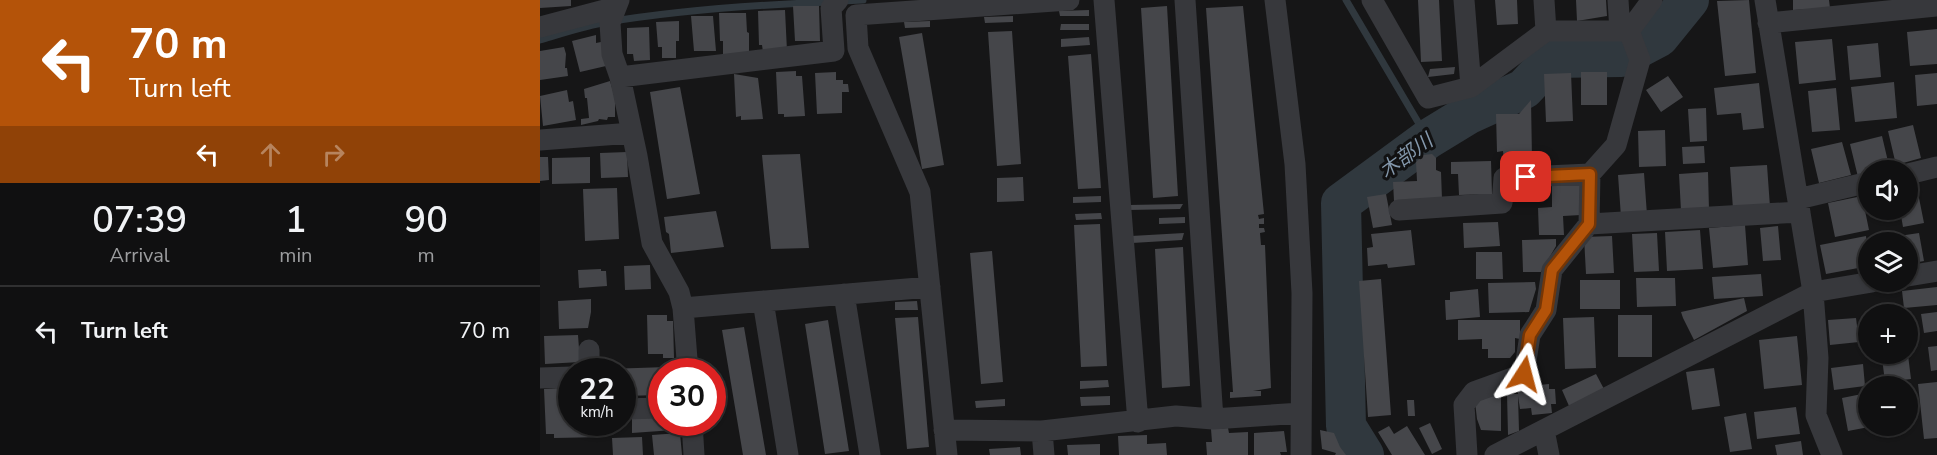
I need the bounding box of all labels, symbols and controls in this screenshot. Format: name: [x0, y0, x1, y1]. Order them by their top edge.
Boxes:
text: 70 m: [129, 16, 228, 73]
icon: left: [30, 24, 108, 102]
text: Turn left: [129, 70, 230, 107]
water label: 木部川: [1374, 126, 1440, 185]
icon: left: [191, 138, 224, 171]
icon: ahead: [254, 138, 287, 171]
icon: right: [317, 138, 350, 171]
pin: [1500, 151, 1551, 202]
icon: arrive: [1509, 160, 1542, 193]
map controls: [1858, 160, 1918, 436]
button: sound: [1858, 160, 1918, 220]
text: 07:39: [92, 196, 187, 245]
text: 1: [285, 196, 307, 245]
text: 90: [405, 196, 448, 245]
button: layers: [1858, 232, 1918, 292]
text: Arrival: [110, 242, 170, 269]
text: min: [279, 242, 312, 269]
text: m: [418, 242, 435, 269]
button: +: [1858, 304, 1918, 364]
icon: left: [30, 315, 63, 348]
text: Turn left: [81, 316, 168, 346]
text: 70 m: [459, 316, 510, 346]
position arrow: [1492, 342, 1556, 406]
speed limit sign: 30: [648, 358, 726, 436]
text: 22: [579, 369, 615, 410]
button: −: [1858, 376, 1918, 436]
text: km/h: [580, 402, 614, 422]

